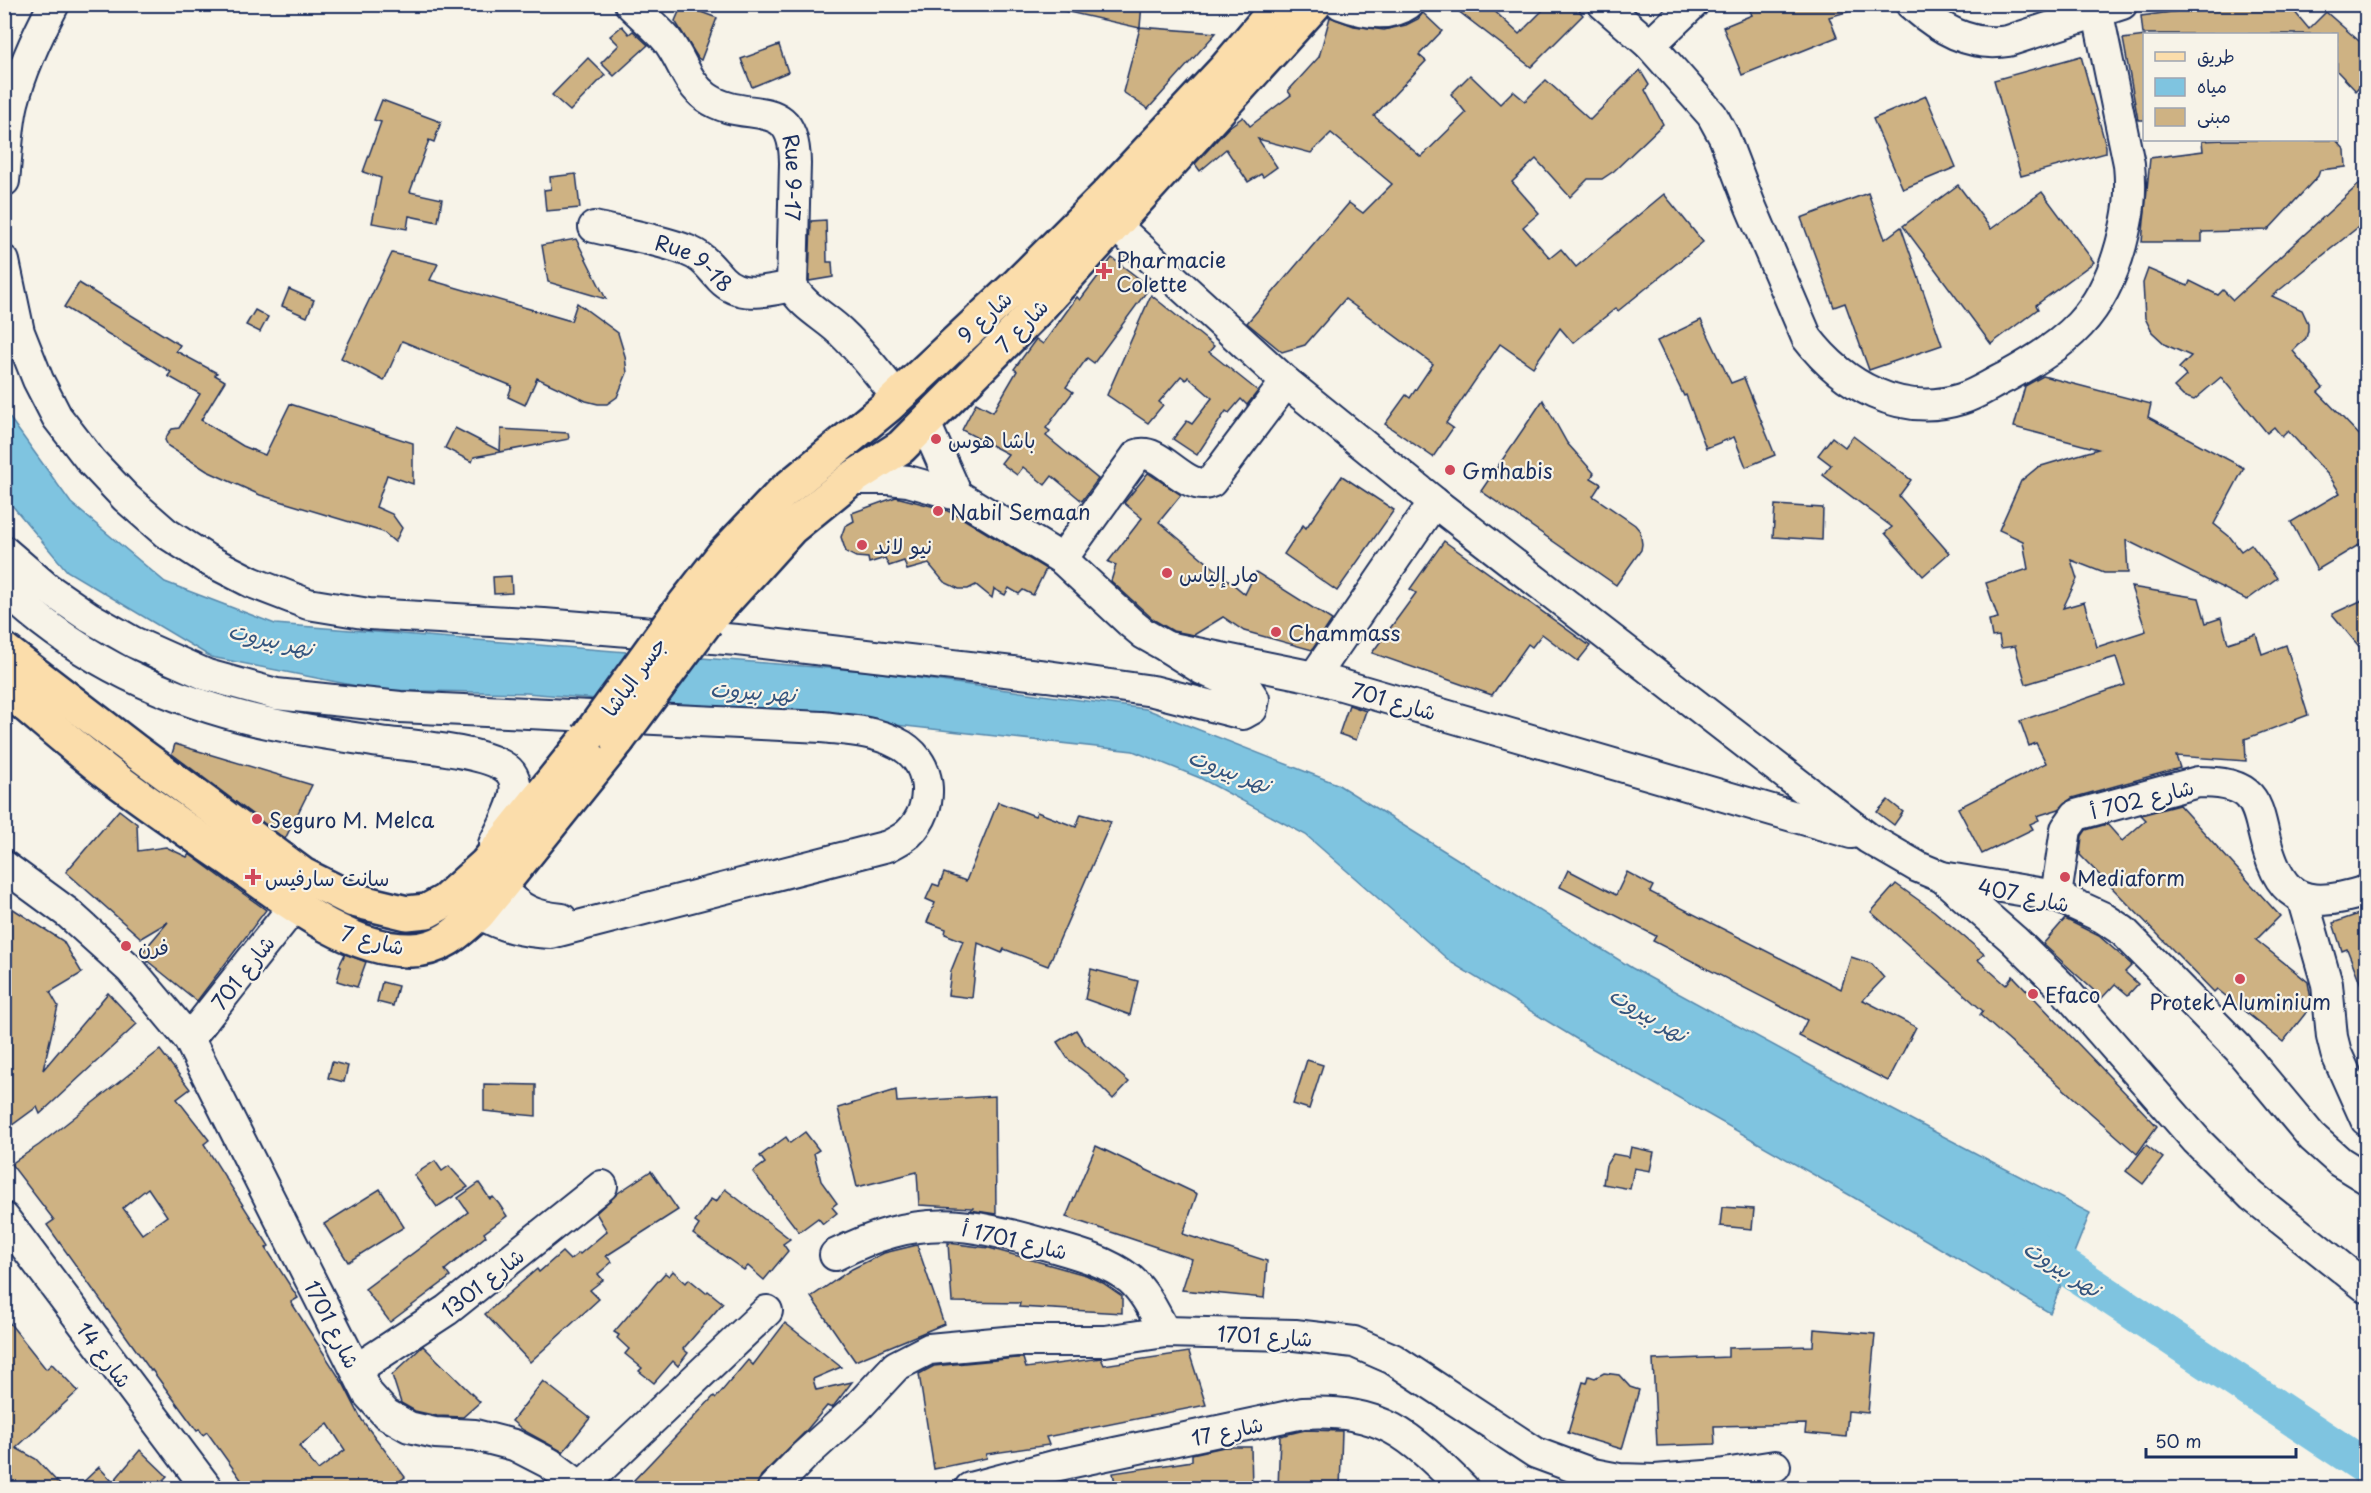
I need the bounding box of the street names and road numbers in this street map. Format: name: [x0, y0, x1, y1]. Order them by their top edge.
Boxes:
street label: Rue 9-17: [775, 130, 811, 221]
street label: Rue 9-18: [652, 225, 740, 299]
street label: شارع 9: [949, 282, 1019, 350]
street label: شارع 7: [987, 291, 1056, 360]
street label: جسر الباشا: [593, 629, 673, 723]
street label: شارع 701: [1347, 673, 1440, 728]
street label: شارع 702 أ: [2087, 770, 2197, 827]
street label: شارع 407: [1975, 869, 2073, 920]
street label: شارع 7: [338, 916, 408, 963]
street label: شارع 701: [203, 928, 282, 1017]
street label: شارع 1701 أ: [959, 1211, 1071, 1268]
street label: شارع 1301: [434, 1239, 531, 1325]
street label: شارع 1701: [296, 1274, 369, 1374]
street label: شارع 14: [69, 1314, 141, 1394]
street label: شارع 1701: [1217, 1317, 1313, 1354]
street label: شارع 17: [1188, 1407, 1266, 1454]

